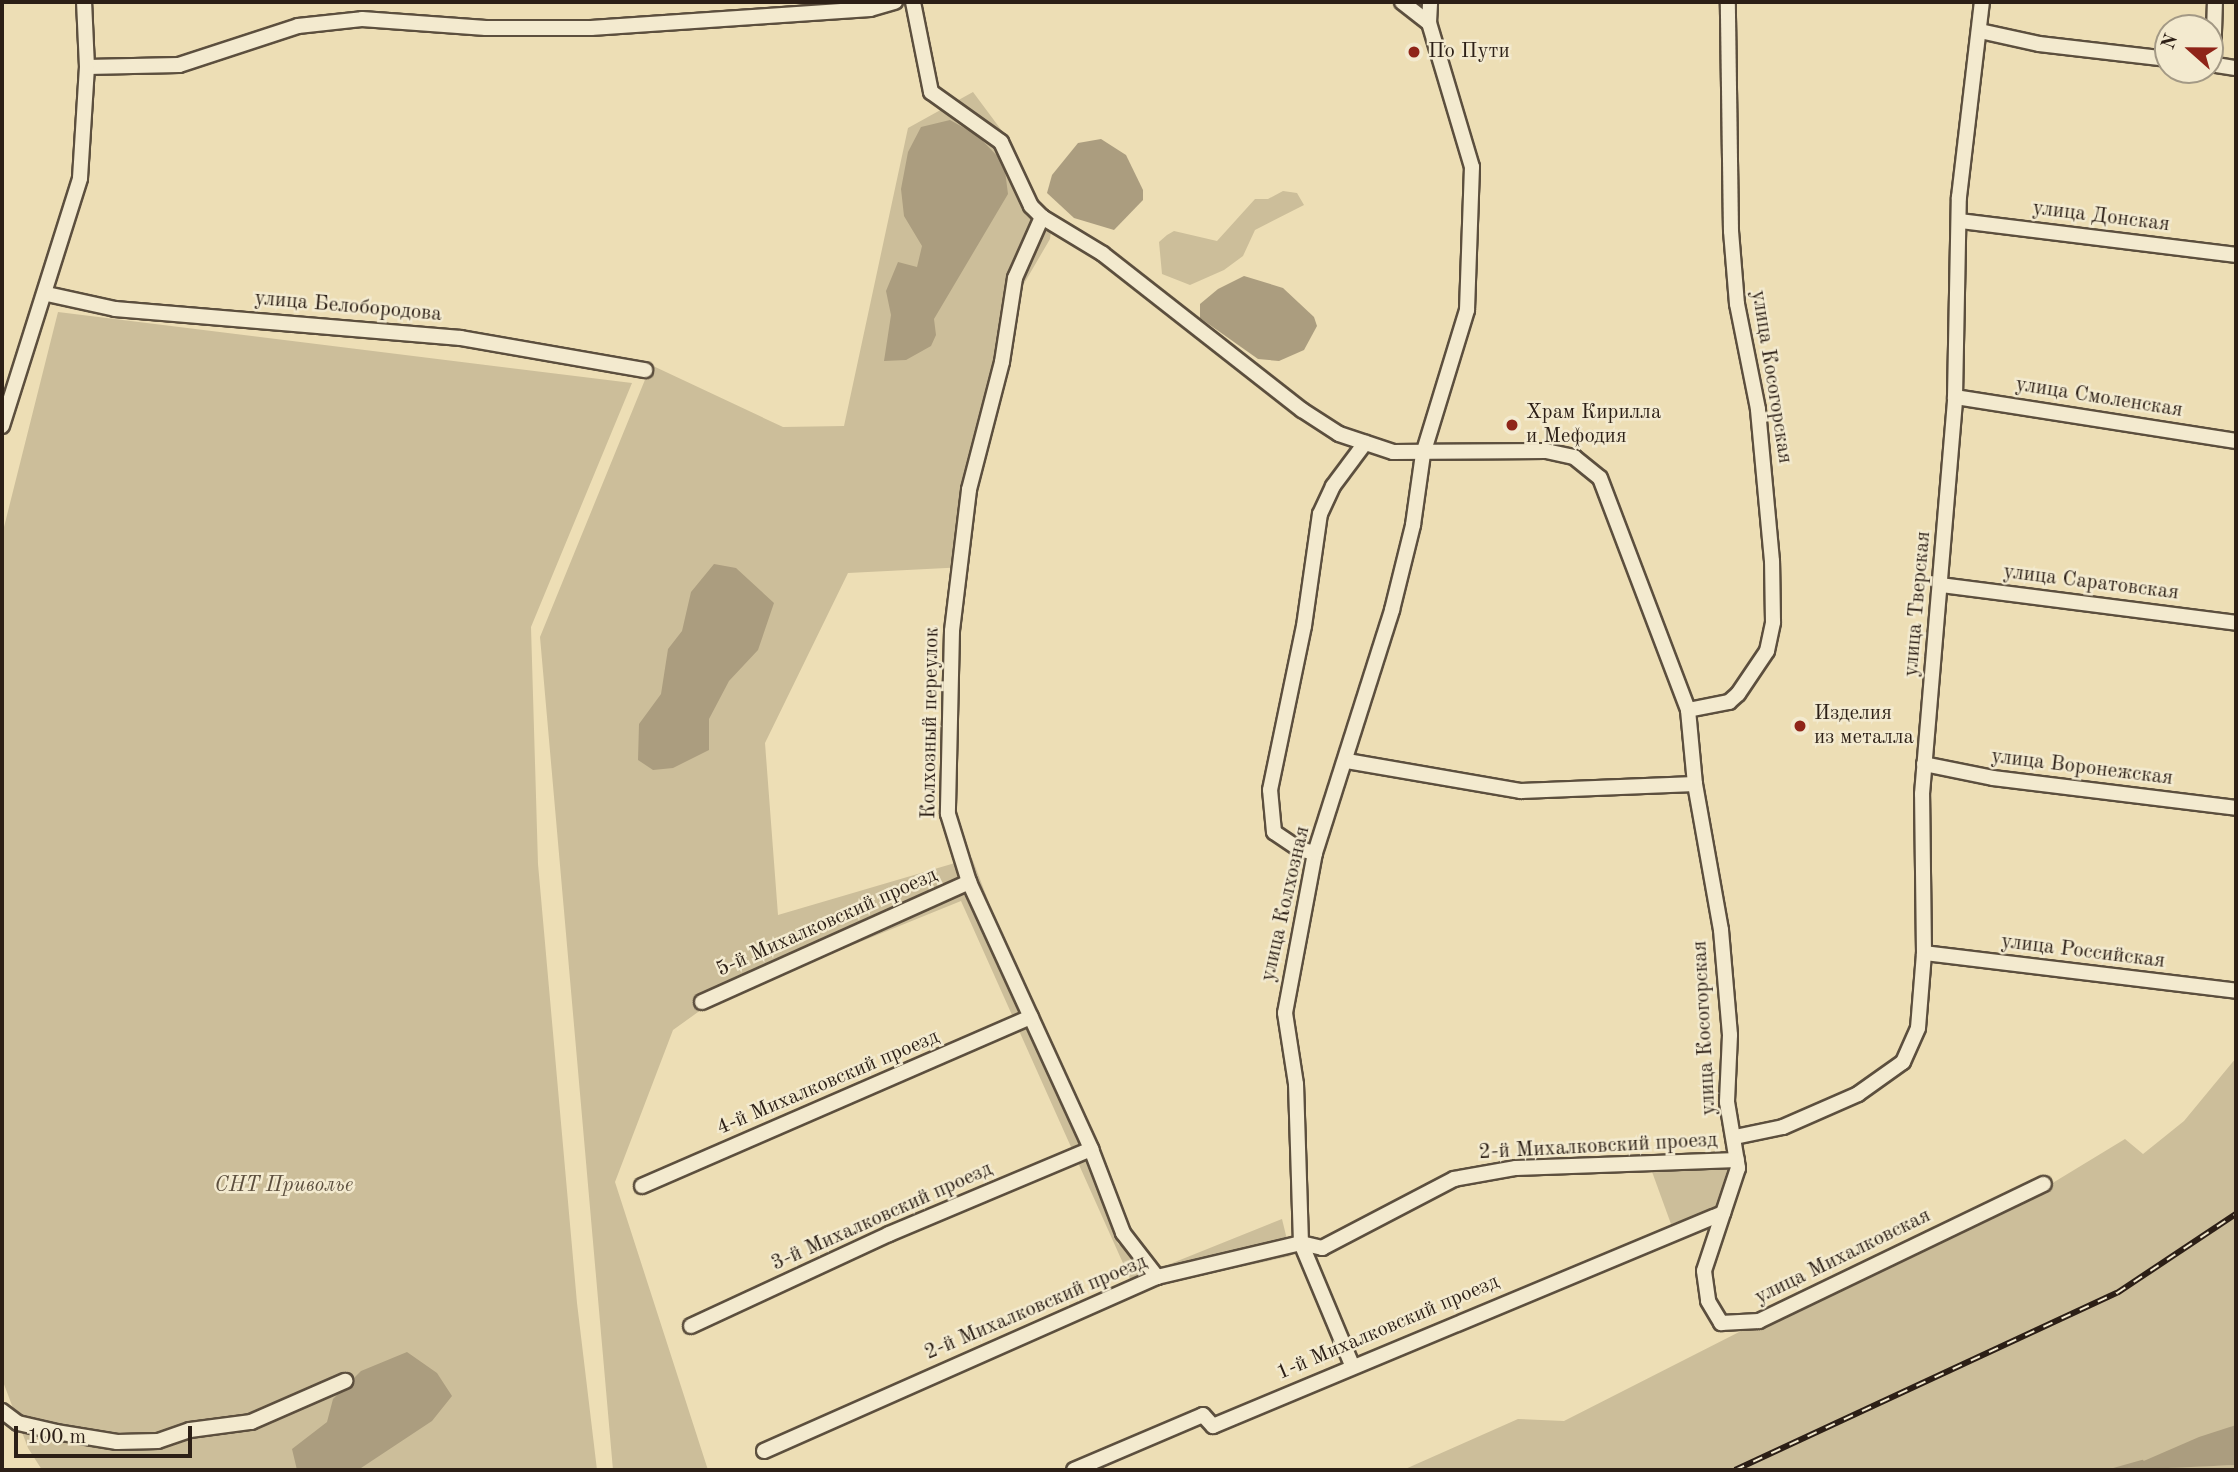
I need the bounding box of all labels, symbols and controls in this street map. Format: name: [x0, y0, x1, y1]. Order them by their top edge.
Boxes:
north arrow: [2154, 14, 2224, 84]
text: N: [2159, 32, 2182, 52]
place label: По Пути: [1428, 39, 1510, 65]
marker: По Пути: [1406, 44, 1422, 60]
street label: улица Донская: [2031, 196, 2171, 238]
street label: улица Белобородова: [253, 286, 443, 328]
street label: улица Косогорская: [1745, 288, 1797, 466]
street label: улица Смоленская: [2014, 372, 2184, 424]
place label: Храм Кирилла и Мефодия: [1526, 400, 1661, 450]
marker: Храм Кирилла и Мефодия: [1504, 417, 1520, 433]
street label: улица Тверская: [1899, 530, 1937, 678]
street label: улица Саратовская: [2002, 560, 2180, 606]
street label: Колхозный переулок: [917, 627, 945, 819]
place label: Изделия из металла: [1814, 701, 1914, 751]
marker: Изделия из металла: [1792, 718, 1808, 734]
street label: улица Воронежская: [1990, 744, 2174, 792]
street label: улица Колхозная: [1256, 824, 1316, 984]
street label: 5-й Михалковский проезд: [713, 863, 941, 983]
street label: улица Российская: [2000, 929, 2166, 975]
street label: улица Косогорская: [1688, 940, 1722, 1116]
street label: 4-й Михалковский проезд: [713, 1025, 943, 1141]
street label: 2-й Михалковский проезд: [1478, 1128, 1718, 1166]
street label: 3-й Михалковский проезд: [768, 1157, 996, 1277]
park label: СНТ Приволье: [215, 1173, 353, 1199]
street label: улица Михалковская: [1751, 1204, 1935, 1310]
street label: 2-й Михалковский проезд: [921, 1250, 1151, 1366]
street label: 1-й Михалковский проезд: [1273, 1270, 1503, 1386]
scale bar: [18, 1412, 196, 1456]
text: 100 m: [27, 1427, 86, 1448]

